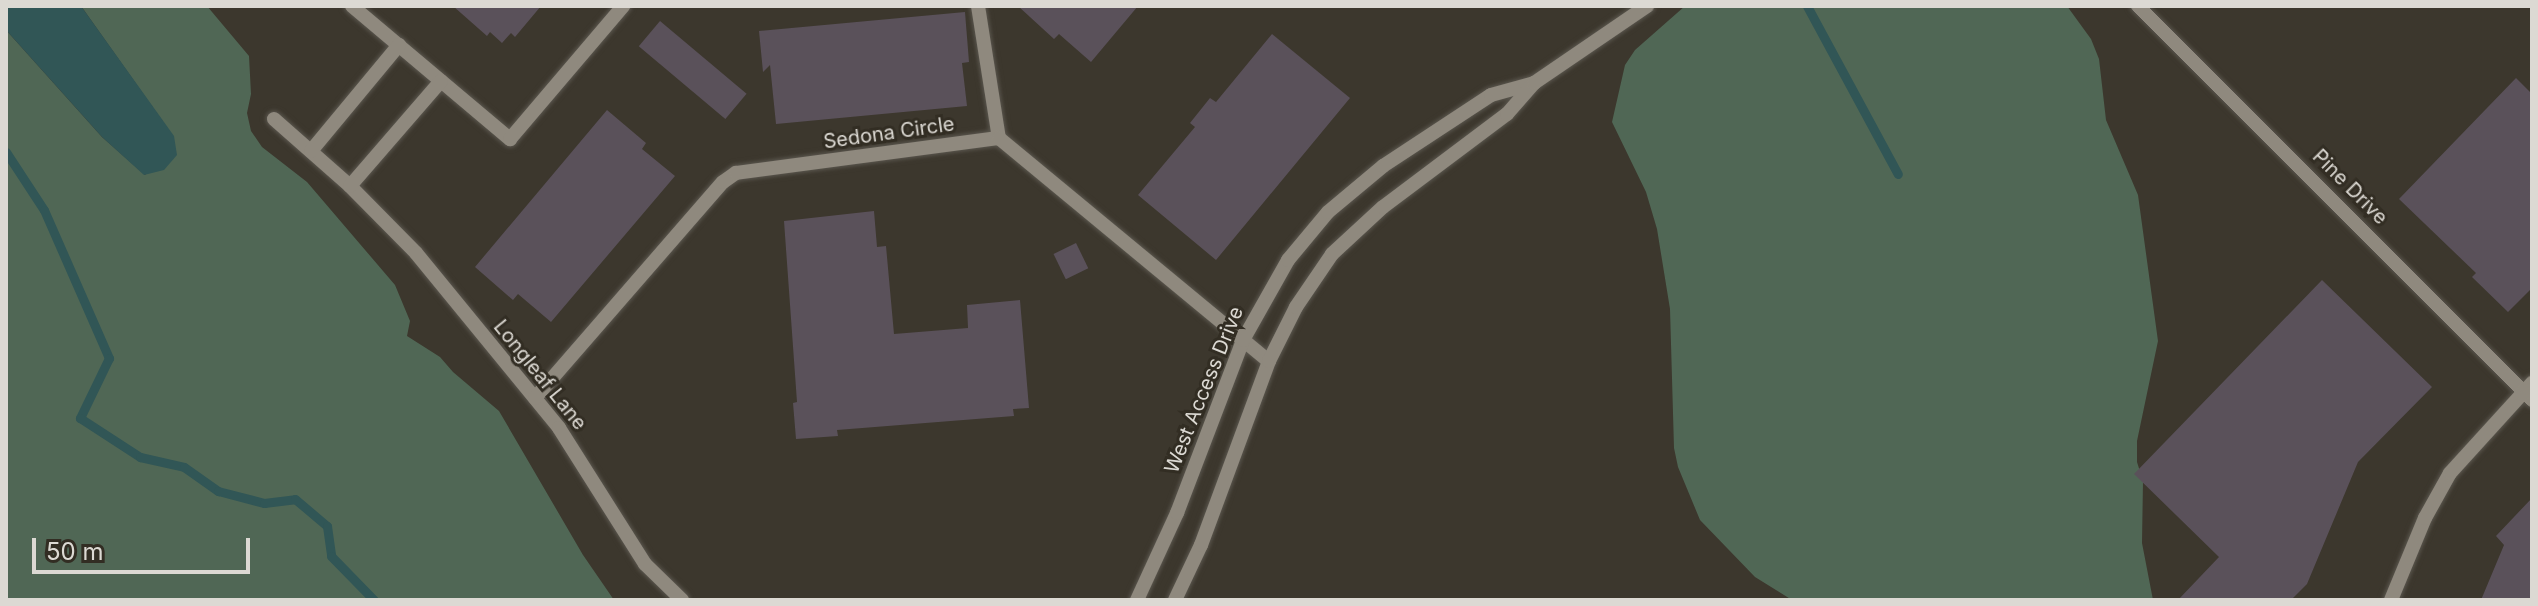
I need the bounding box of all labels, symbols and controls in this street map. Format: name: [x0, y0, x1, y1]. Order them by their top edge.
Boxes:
street label: Sedona Circle: [822, 112, 956, 154]
street label: Pine Drive: [2307, 144, 2393, 230]
street label: West Access Drive: [1160, 303, 1248, 477]
street label: Longleaf Lane: [488, 315, 592, 435]
scale bar: [36, 522, 254, 572]
text: 50 m: [46, 537, 104, 566]

